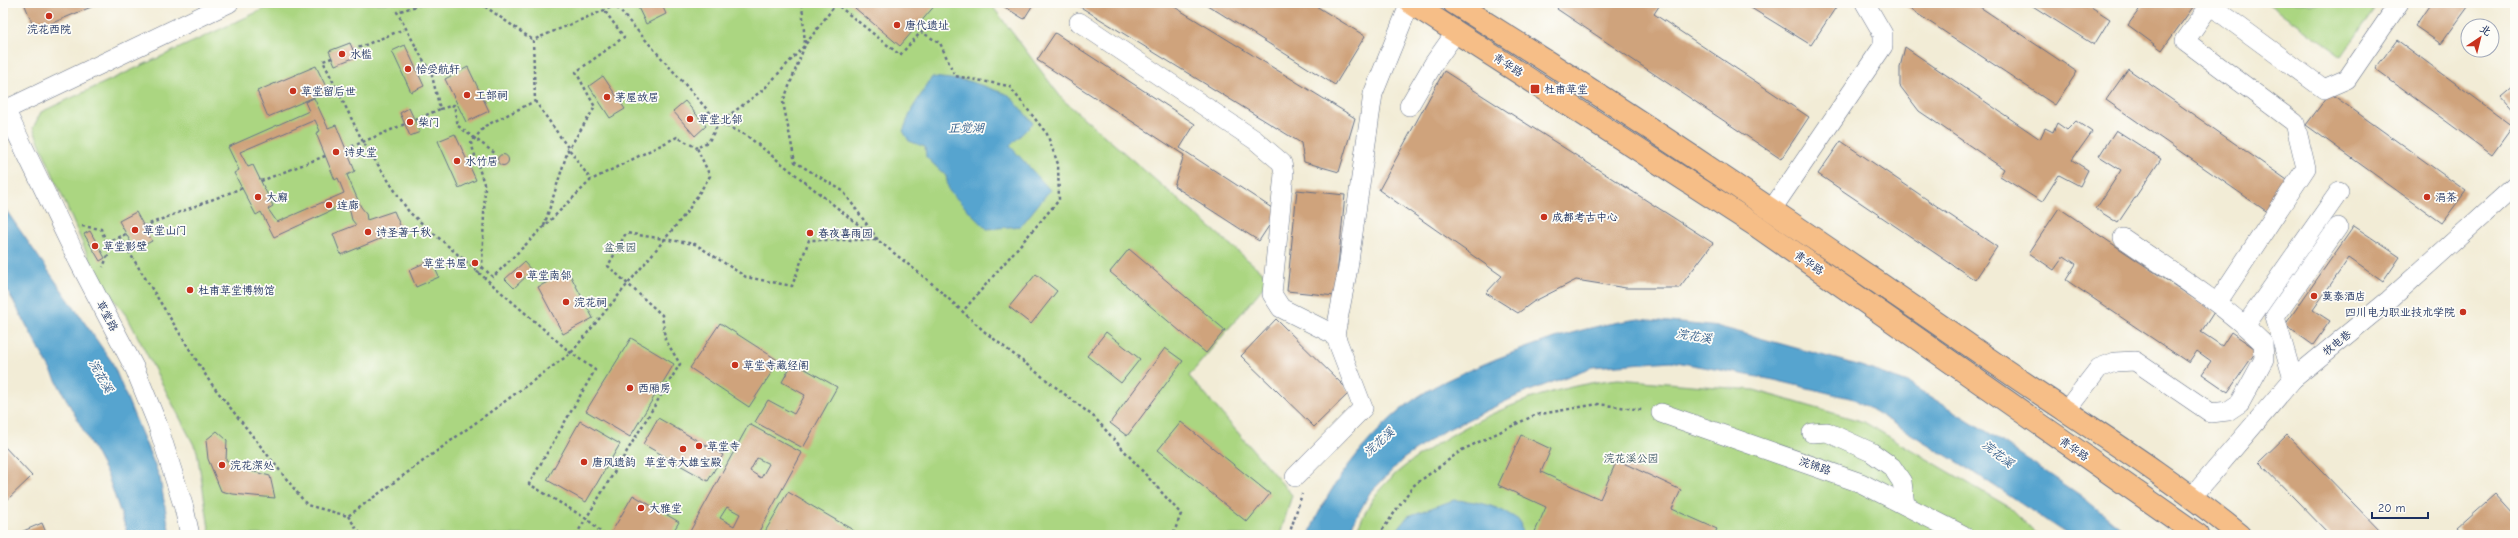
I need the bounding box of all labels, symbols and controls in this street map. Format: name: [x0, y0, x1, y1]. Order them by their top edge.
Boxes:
marker: 浣花西院: [44, 11, 54, 21]
north arrow: [2460, 18, 2500, 58]
place label: 唐代遗址: [905, 19, 949, 32]
marker: 唐代遗址: [892, 20, 902, 30]
text: 北: [2477, 22, 2494, 39]
place label: 浣花西院: [27, 23, 71, 36]
place label: 水槛: [350, 48, 372, 61]
marker: 水槛: [337, 49, 347, 59]
street label: 青华路: [1491, 51, 1525, 79]
place label: 恰受航轩: [416, 63, 460, 76]
marker: 恰受航轩: [403, 64, 413, 74]
marker: 杜甫草堂: [1529, 83, 1541, 95]
place label: 杜甫草堂: [1544, 83, 1588, 96]
place label: 草堂留后世: [301, 85, 356, 98]
marker: 草堂留后世: [288, 86, 298, 96]
place label: 工部祠: [475, 89, 508, 102]
marker: 工部祠: [462, 90, 472, 100]
place label: 茅屋故居: [615, 91, 659, 104]
marker: 茅屋故居: [602, 92, 612, 102]
place label: 草堂北邻: [698, 113, 742, 126]
marker: 草堂北邻: [685, 114, 695, 124]
place label: 柴门: [418, 116, 440, 129]
marker: 柴门: [405, 117, 415, 127]
water label: 正觉湖: [948, 121, 985, 135]
place label: 诗史堂: [344, 146, 377, 159]
marker: 诗史堂: [331, 147, 341, 157]
place label: 水竹居: [465, 155, 498, 168]
marker: 水竹居: [452, 156, 462, 166]
place label: 大廨: [266, 191, 288, 204]
place label: 涓茶: [2435, 191, 2457, 204]
marker: 大廨: [253, 192, 263, 202]
marker: 涓茶: [2422, 192, 2432, 202]
place label: 连廊: [337, 199, 359, 212]
marker: 连廊: [324, 200, 334, 210]
place label: 成都考古中心: [1552, 211, 1618, 224]
marker: 成都考古中心: [1539, 212, 1549, 222]
place label: 草堂山门: [143, 224, 187, 237]
marker: 草堂山门: [130, 225, 140, 235]
place label: 诗圣著千秋: [376, 226, 432, 239]
marker: 诗圣著千秋: [363, 227, 373, 237]
place label: 春夜喜雨园: [818, 227, 873, 240]
marker: 春夜喜雨园: [805, 228, 815, 238]
place label: 草堂影壁: [103, 240, 147, 253]
marker: 草堂影壁: [90, 241, 100, 251]
park label: 盆景园: [604, 241, 637, 254]
street label: 青华路: [1792, 248, 1826, 278]
place label: 草堂书屋: [423, 257, 467, 270]
marker: 草堂书屋: [470, 258, 480, 268]
place label: 草堂南邻: [527, 269, 571, 282]
marker: 草堂南邻: [514, 270, 524, 280]
place label: 杜甫草堂博物馆: [198, 284, 275, 297]
marker: 杜甫草堂博物馆: [185, 285, 195, 295]
place label: 莫泰酒店: [2322, 290, 2366, 303]
marker: 莫泰酒店: [2309, 291, 2319, 301]
place label: 浣花祠: [574, 296, 607, 309]
marker: 浣花祠: [561, 297, 571, 307]
street label: 草堂路: [94, 298, 120, 334]
place label: 四川电力职业技术学院: [2345, 306, 2455, 319]
marker: 四川电力职业技术学院: [2458, 307, 2468, 317]
water label: 浣花溪: [1675, 326, 1714, 346]
street label: 牧电巷: [2320, 328, 2354, 358]
water label: 浣花溪: [86, 357, 116, 396]
place label: 草堂寺藏经阁: [743, 359, 809, 372]
marker: 草堂寺藏经阁: [730, 360, 740, 370]
place label: 西厢房: [638, 382, 671, 395]
marker: 西厢房: [625, 383, 635, 393]
water label: 浣花溪: [1361, 424, 1398, 459]
street label: 青华路: [2057, 434, 2091, 464]
water label: 浣花溪: [1980, 437, 2017, 471]
place label: 草堂寺: [707, 440, 740, 453]
marker: 草堂寺: [694, 441, 704, 451]
marker: 草堂寺大雄宝殿: [678, 444, 688, 454]
park label: 浣花溪公园: [1604, 452, 1659, 465]
street label: 浣锦路: [1797, 454, 1833, 478]
place label: 唐风遗韵: [592, 456, 636, 469]
place label: 草堂寺大雄宝殿: [645, 456, 722, 469]
marker: 唐风遗韵: [579, 457, 589, 467]
place label: 浣花深处: [230, 459, 274, 472]
marker: 浣花深处: [217, 460, 227, 470]
scale bar: [2372, 494, 2428, 520]
text: 20 m: [2378, 501, 2406, 515]
place label: 大雅堂: [649, 502, 682, 515]
marker: 大雅堂: [636, 503, 646, 513]

